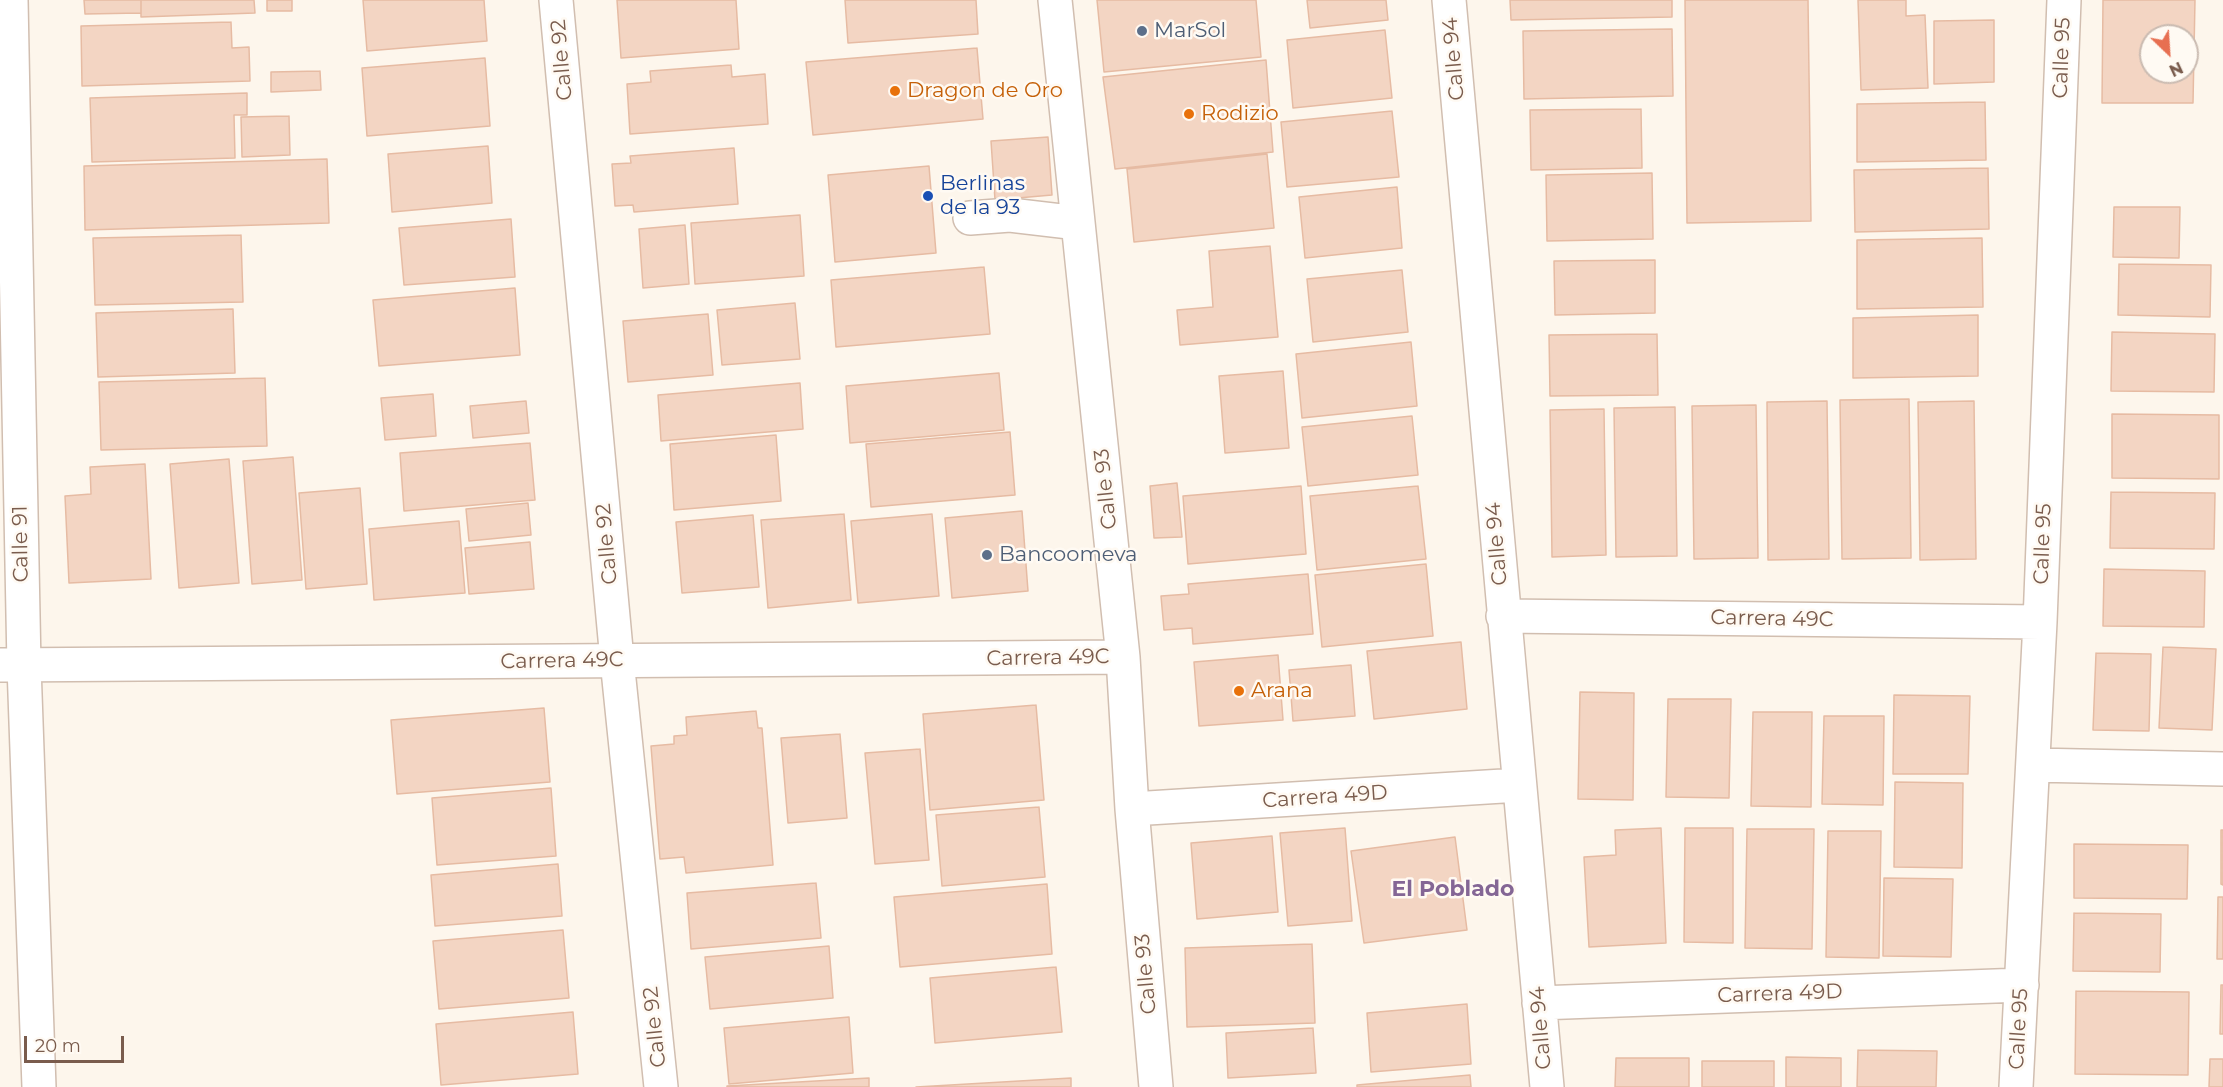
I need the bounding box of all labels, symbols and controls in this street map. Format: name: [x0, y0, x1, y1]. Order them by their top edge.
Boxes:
street label: Calle 94: [1438, 16, 1470, 102]
street label: Calle 95: [2048, 17, 2076, 99]
street label: Calle 92: [546, 18, 578, 102]
place label: MarSol: [1154, 18, 1226, 44]
marker: MarSol: [1135, 24, 1149, 38]
north arrow: [2139, 24, 2199, 84]
text: N: [2166, 58, 2186, 80]
place label: Dragon de Oro: [907, 78, 1063, 104]
marker: Dragon de Oro: [888, 84, 902, 98]
place label: Rodizio: [1201, 101, 1279, 127]
marker: Rodizio: [1182, 107, 1196, 121]
place label: Berlinas de la 93: [940, 171, 1025, 221]
marker: Berlinas de la 93: [921, 189, 935, 203]
street label: Calle 93: [1089, 447, 1123, 531]
street label: Calle 94: [1481, 501, 1513, 587]
street label: Calle 92: [591, 502, 623, 586]
street label: Calle 95: [2029, 503, 2057, 585]
street label: Calle 91: [8, 505, 34, 583]
place label: Bancoomeva: [999, 542, 1138, 568]
marker: Bancoomeva: [980, 548, 994, 562]
street label: Carrera 49C: [1710, 605, 1834, 633]
street label: Carrera 49C: [986, 644, 1110, 672]
street label: Carrera 49C: [500, 647, 624, 675]
place label: Arana: [1251, 678, 1313, 704]
marker: Arana: [1232, 684, 1246, 698]
street label: Carrera 49D: [1262, 780, 1388, 814]
district label: El Poblado: [1392, 877, 1514, 903]
street label: Calle 93: [1130, 933, 1162, 1015]
street label: Carrera 49D: [1717, 979, 1843, 1009]
street label: Calle 92: [638, 985, 672, 1069]
street label: Calle 94: [1525, 985, 1557, 1071]
street label: Calle 95: [2004, 988, 2034, 1070]
scale bar: [27, 1024, 128, 1062]
text: 20 m: [35, 1035, 81, 1057]

